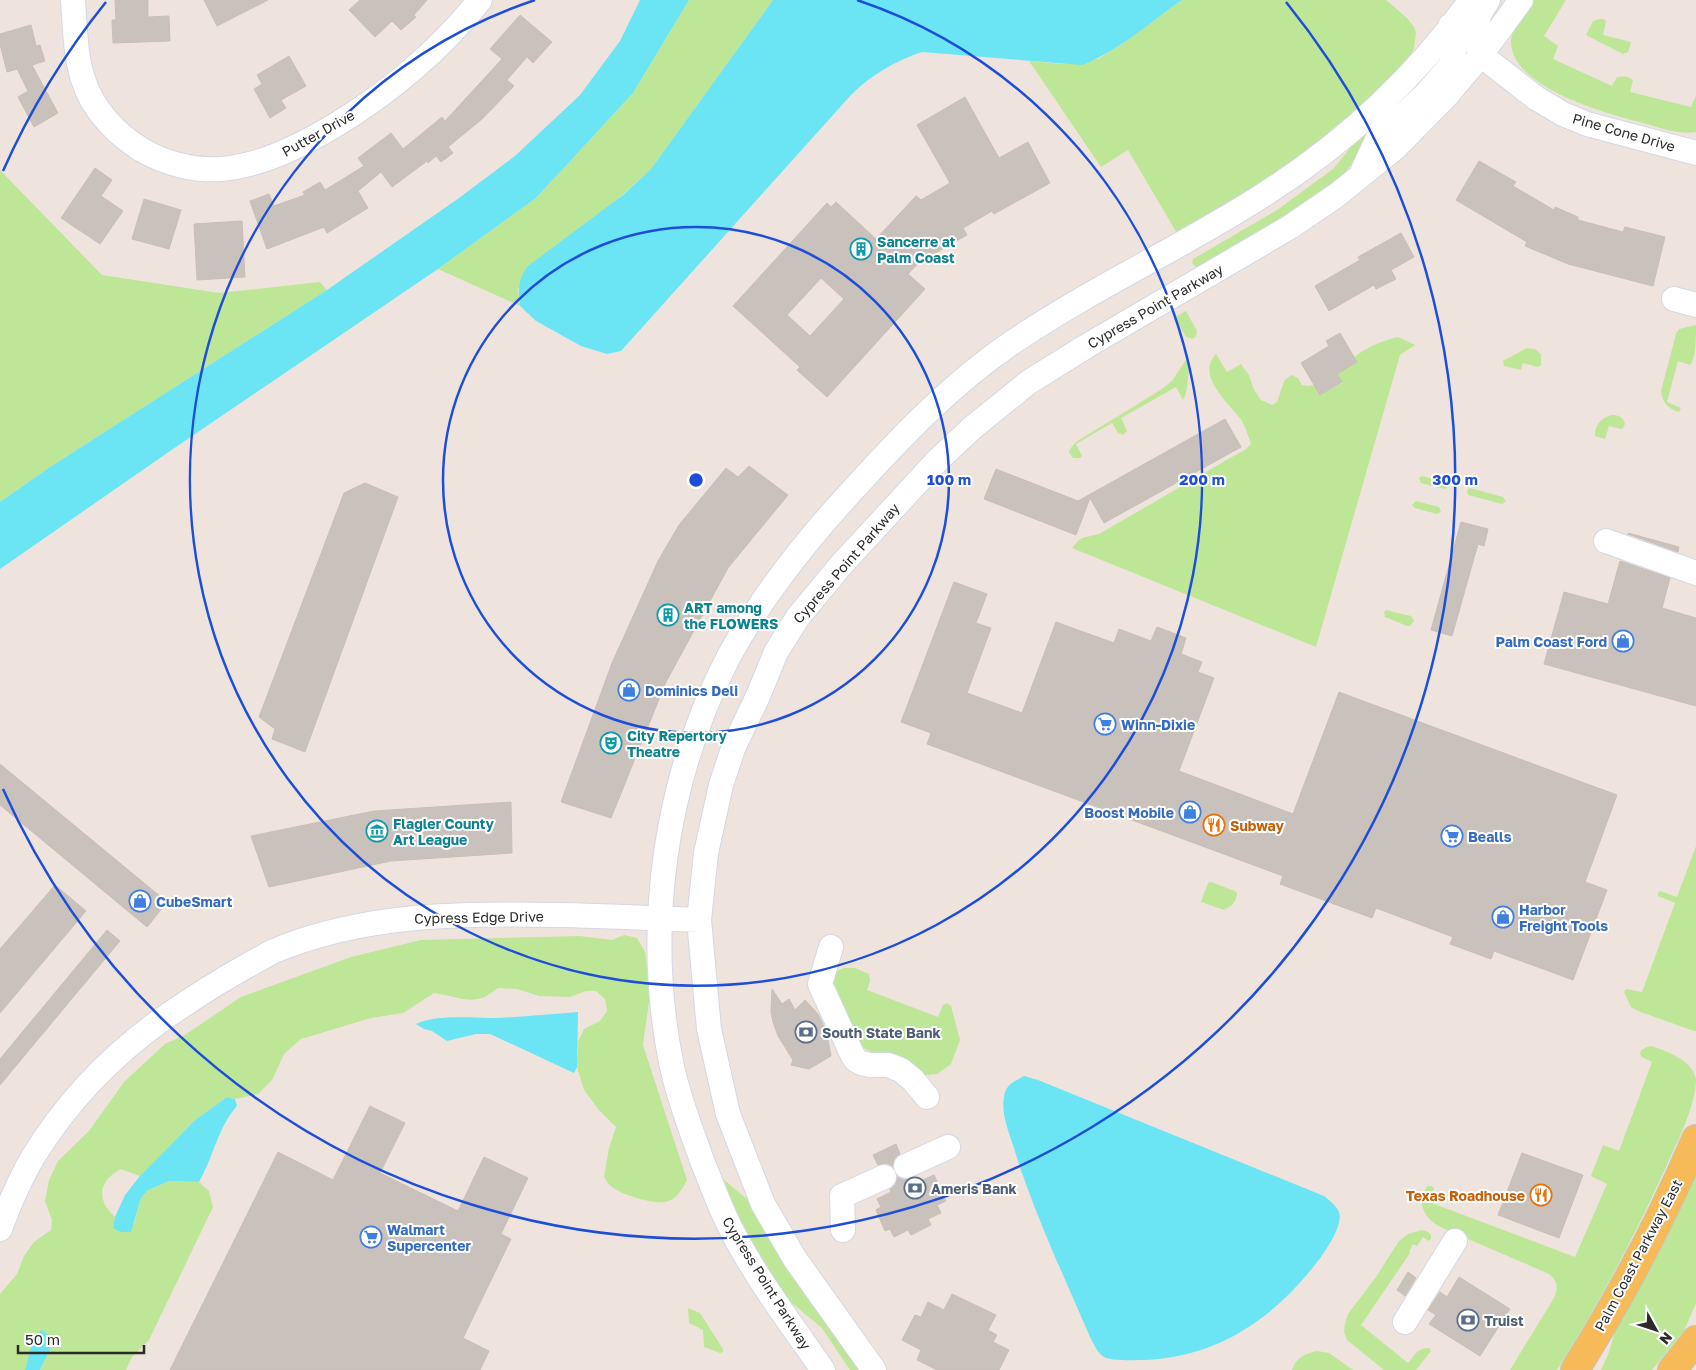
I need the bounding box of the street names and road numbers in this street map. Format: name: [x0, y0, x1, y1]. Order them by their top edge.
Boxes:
street label: Putter Drive: [279, 106, 357, 160]
street label: Pine Cone Drive: [1571, 109, 1677, 155]
street label: Cypress Point Parkway: [1084, 260, 1226, 352]
street label: Cypress Point Parkway: [789, 499, 903, 626]
street label: Cypress Edge Drive: [414, 907, 544, 927]
street label: Palm Coast Parkway East: [1591, 1176, 1685, 1334]
street label: Cypress Point Parkway: [719, 1213, 815, 1353]

